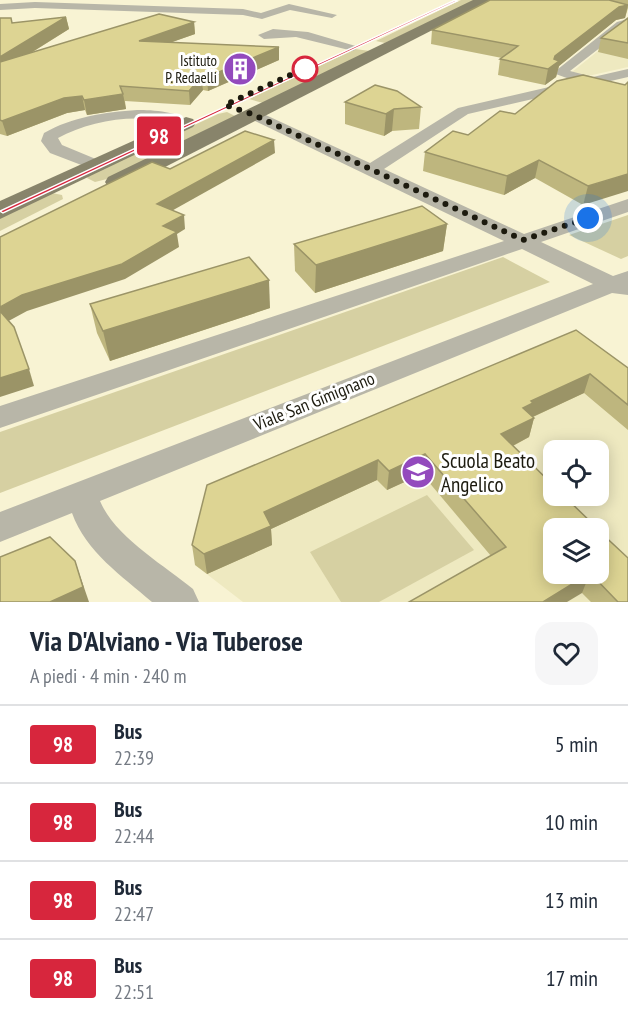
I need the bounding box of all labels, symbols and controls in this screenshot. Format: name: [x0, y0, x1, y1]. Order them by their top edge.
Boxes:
place label: Istituto P. Redaelli: [165, 51, 217, 87]
building icon: Istituto P. Redaelli: [222, 51, 258, 87]
unlabelled marker: [292, 56, 318, 82]
line badge: 98: [132, 116, 186, 156]
text: 98: [149, 123, 169, 150]
your location: [573, 203, 603, 233]
street label: Viale San Gimignano: [249, 366, 378, 436]
map controls: [543, 440, 609, 584]
button: locate: [543, 440, 609, 506]
place label: Scuola Beato Angelico: [441, 447, 535, 498]
school or university icon: Scuola Beato Angelico: [400, 454, 436, 490]
button: layers: [543, 518, 609, 584]
text: Via D'Alviano - Via Tuberose: [30, 622, 303, 659]
button: heart: [535, 622, 598, 685]
text: A piedi · 4 min · 240 m: [30, 663, 186, 689]
text: Bus: [114, 717, 142, 745]
text: 5 min: [555, 730, 598, 758]
text: 98: [53, 731, 73, 758]
text: 22:39: [114, 745, 154, 771]
text: Bus: [114, 795, 142, 823]
text: 10 min: [545, 808, 598, 836]
text: 98: [53, 809, 73, 836]
text: 22:44: [114, 823, 154, 849]
text: Bus: [114, 873, 142, 901]
text: 13 min: [545, 886, 598, 914]
text: 98: [53, 887, 73, 914]
text: 22:47: [114, 901, 154, 927]
text: Bus: [114, 951, 142, 979]
text: 17 min: [546, 964, 598, 992]
text: 98: [53, 965, 73, 992]
text: 22:51: [114, 979, 154, 1005]

